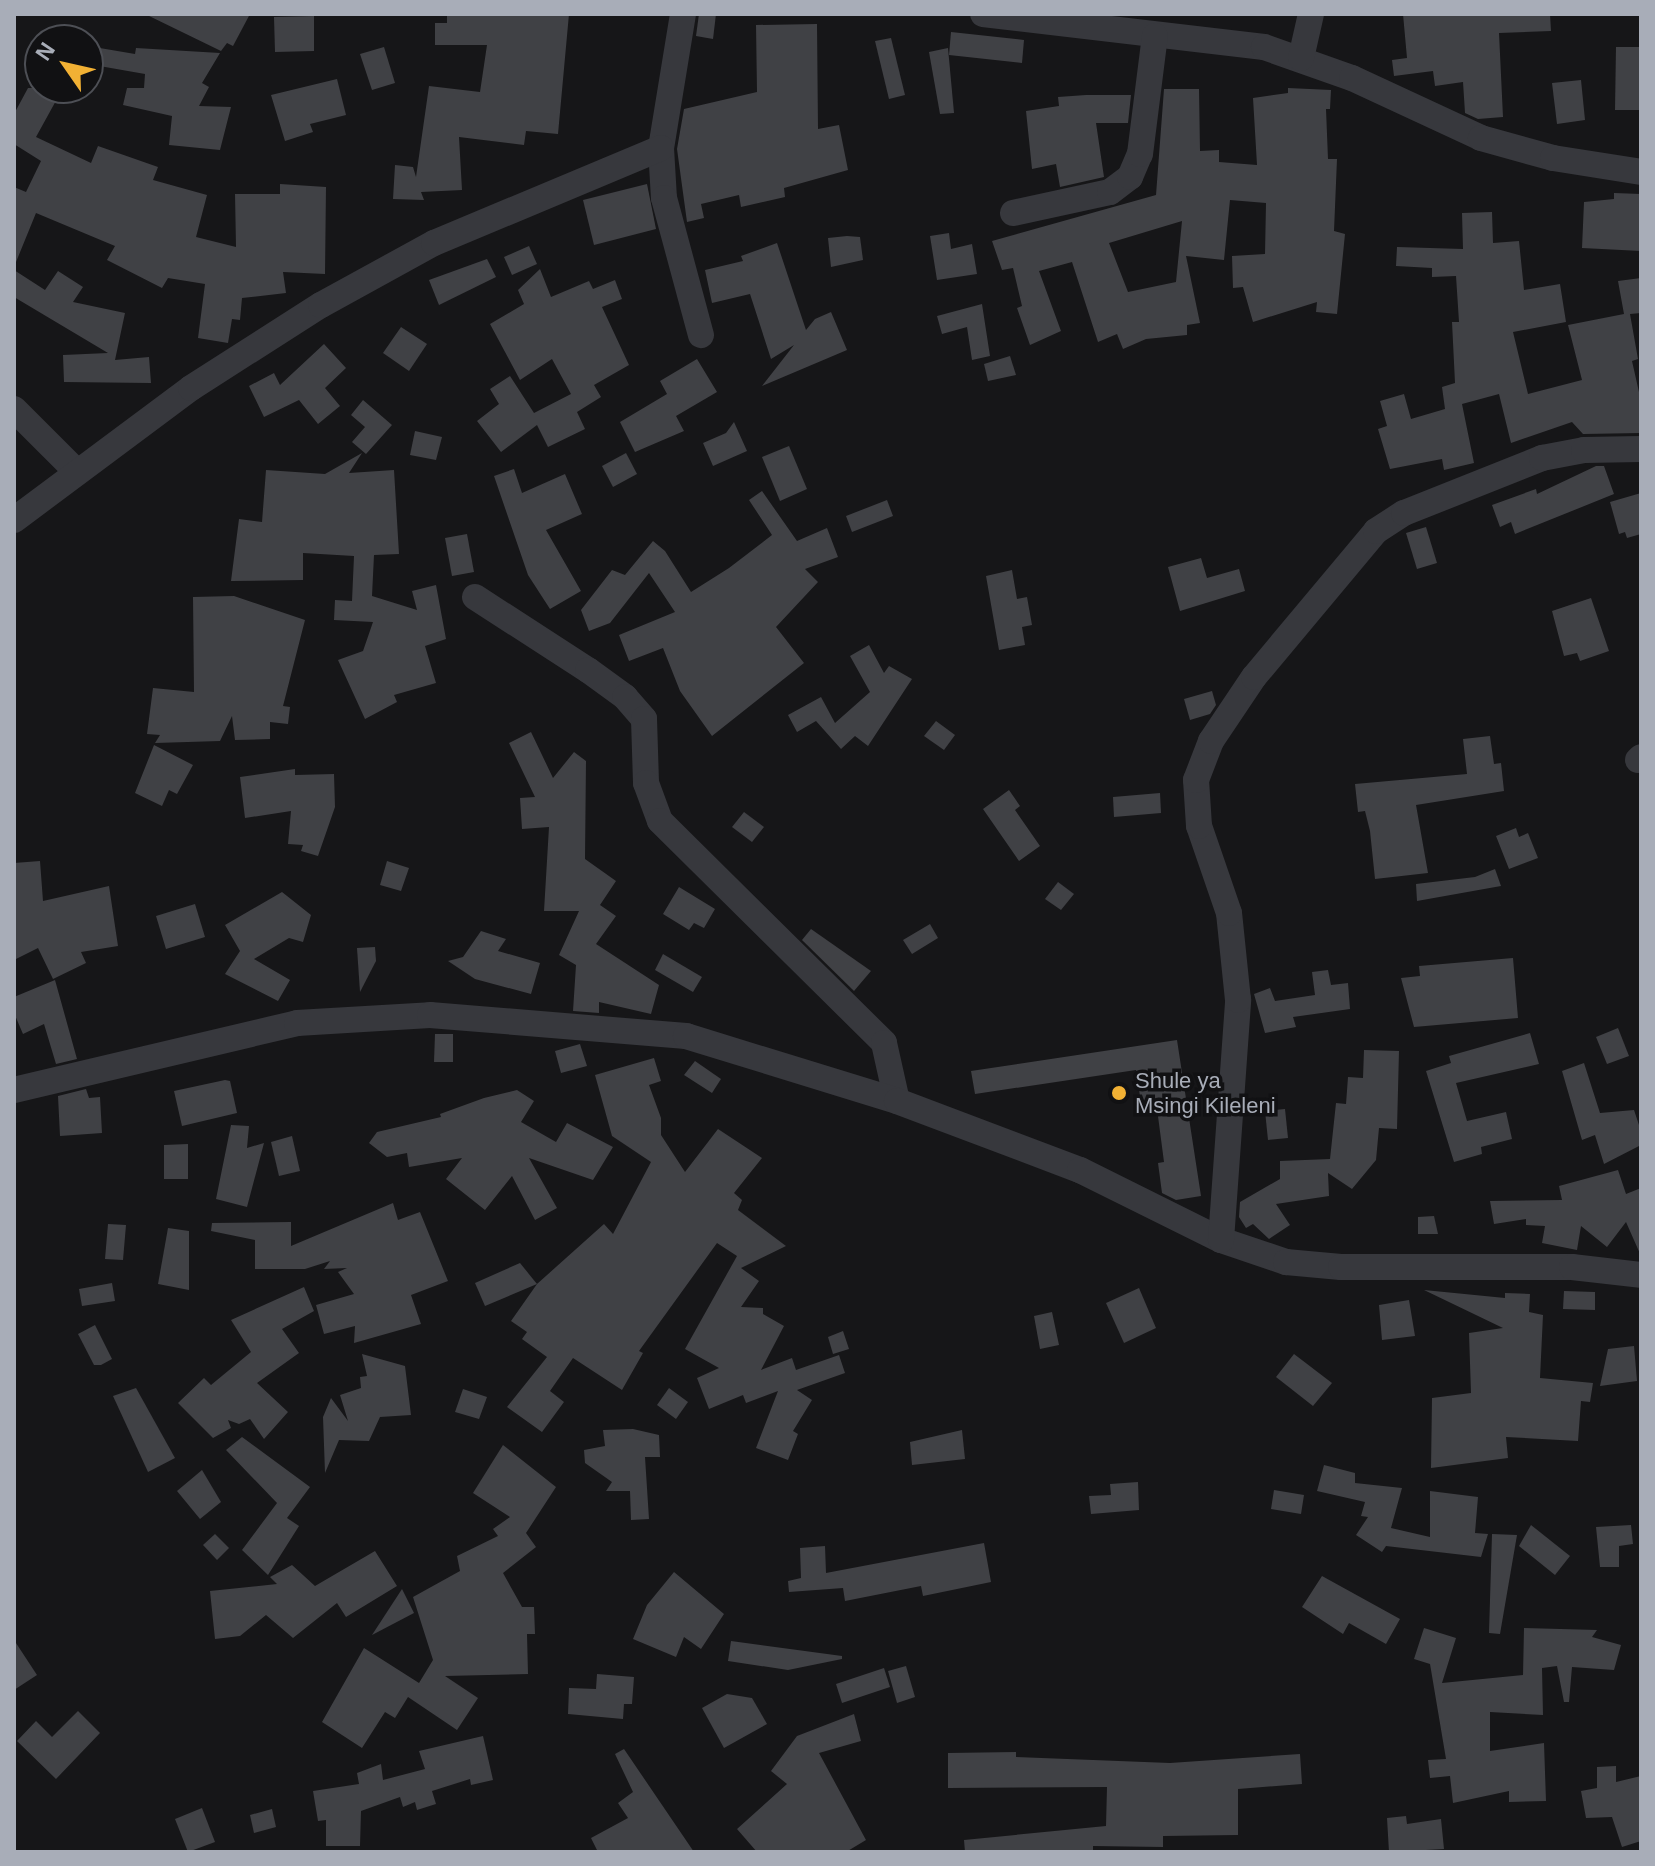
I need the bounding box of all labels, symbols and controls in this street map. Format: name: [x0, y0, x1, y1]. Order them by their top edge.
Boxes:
north arrow: [24, 24, 104, 104]
text: N: [31, 38, 60, 65]
place label: Shule ya Msingi Kileleni: [1135, 1067, 1276, 1118]
marker: Shule ya Msingi Kileleni: [1110, 1084, 1128, 1102]

